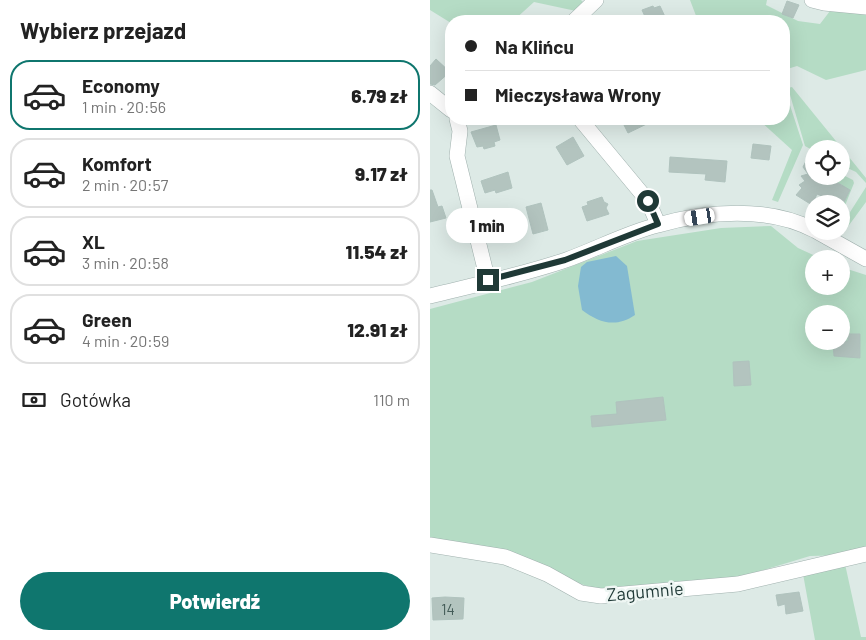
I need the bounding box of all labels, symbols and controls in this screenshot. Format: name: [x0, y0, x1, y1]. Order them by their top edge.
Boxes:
text: Wybierz przejazd: [20, 17, 186, 43]
text: Na Klińcu: [495, 35, 574, 58]
icon: car: [22, 73, 67, 118]
text: Economy: [82, 74, 160, 97]
text: Mieczysława Wrony: [495, 83, 661, 106]
text: 6.79 zł: [351, 84, 408, 107]
text: 1 min · 20:56: [82, 97, 166, 116]
map controls: [805, 140, 850, 350]
button: locate: [805, 140, 850, 185]
icon: car: [22, 151, 67, 196]
text: Komfort: [82, 152, 152, 175]
text: 9.17 zł: [355, 162, 408, 185]
text: 2 min · 20:57: [82, 175, 168, 194]
route start: [637, 190, 659, 212]
button: layers: [805, 195, 850, 240]
car: [684, 207, 715, 227]
callout: 1 min: [447, 208, 529, 242]
text: 1 min: [469, 216, 505, 235]
icon: car: [22, 229, 67, 274]
text: XL: [82, 230, 105, 253]
text: 11.54 zł: [345, 240, 408, 263]
button: +: [805, 250, 850, 295]
text: 3 min · 20:58: [82, 253, 169, 272]
route end: [477, 269, 499, 291]
button: −: [805, 305, 850, 350]
icon: car: [22, 307, 67, 352]
text: Green: [82, 308, 132, 331]
text: 12.91 zł: [347, 318, 408, 341]
text: 4 min · 20:59: [82, 331, 169, 350]
icon: cash: [20, 386, 48, 414]
text: Gotówka: [60, 388, 131, 411]
text: 110 m: [373, 390, 410, 409]
button: Potwierdź: [20, 572, 410, 630]
street label: Zagumnie: [606, 577, 684, 605]
house number: 14: [441, 600, 455, 618]

